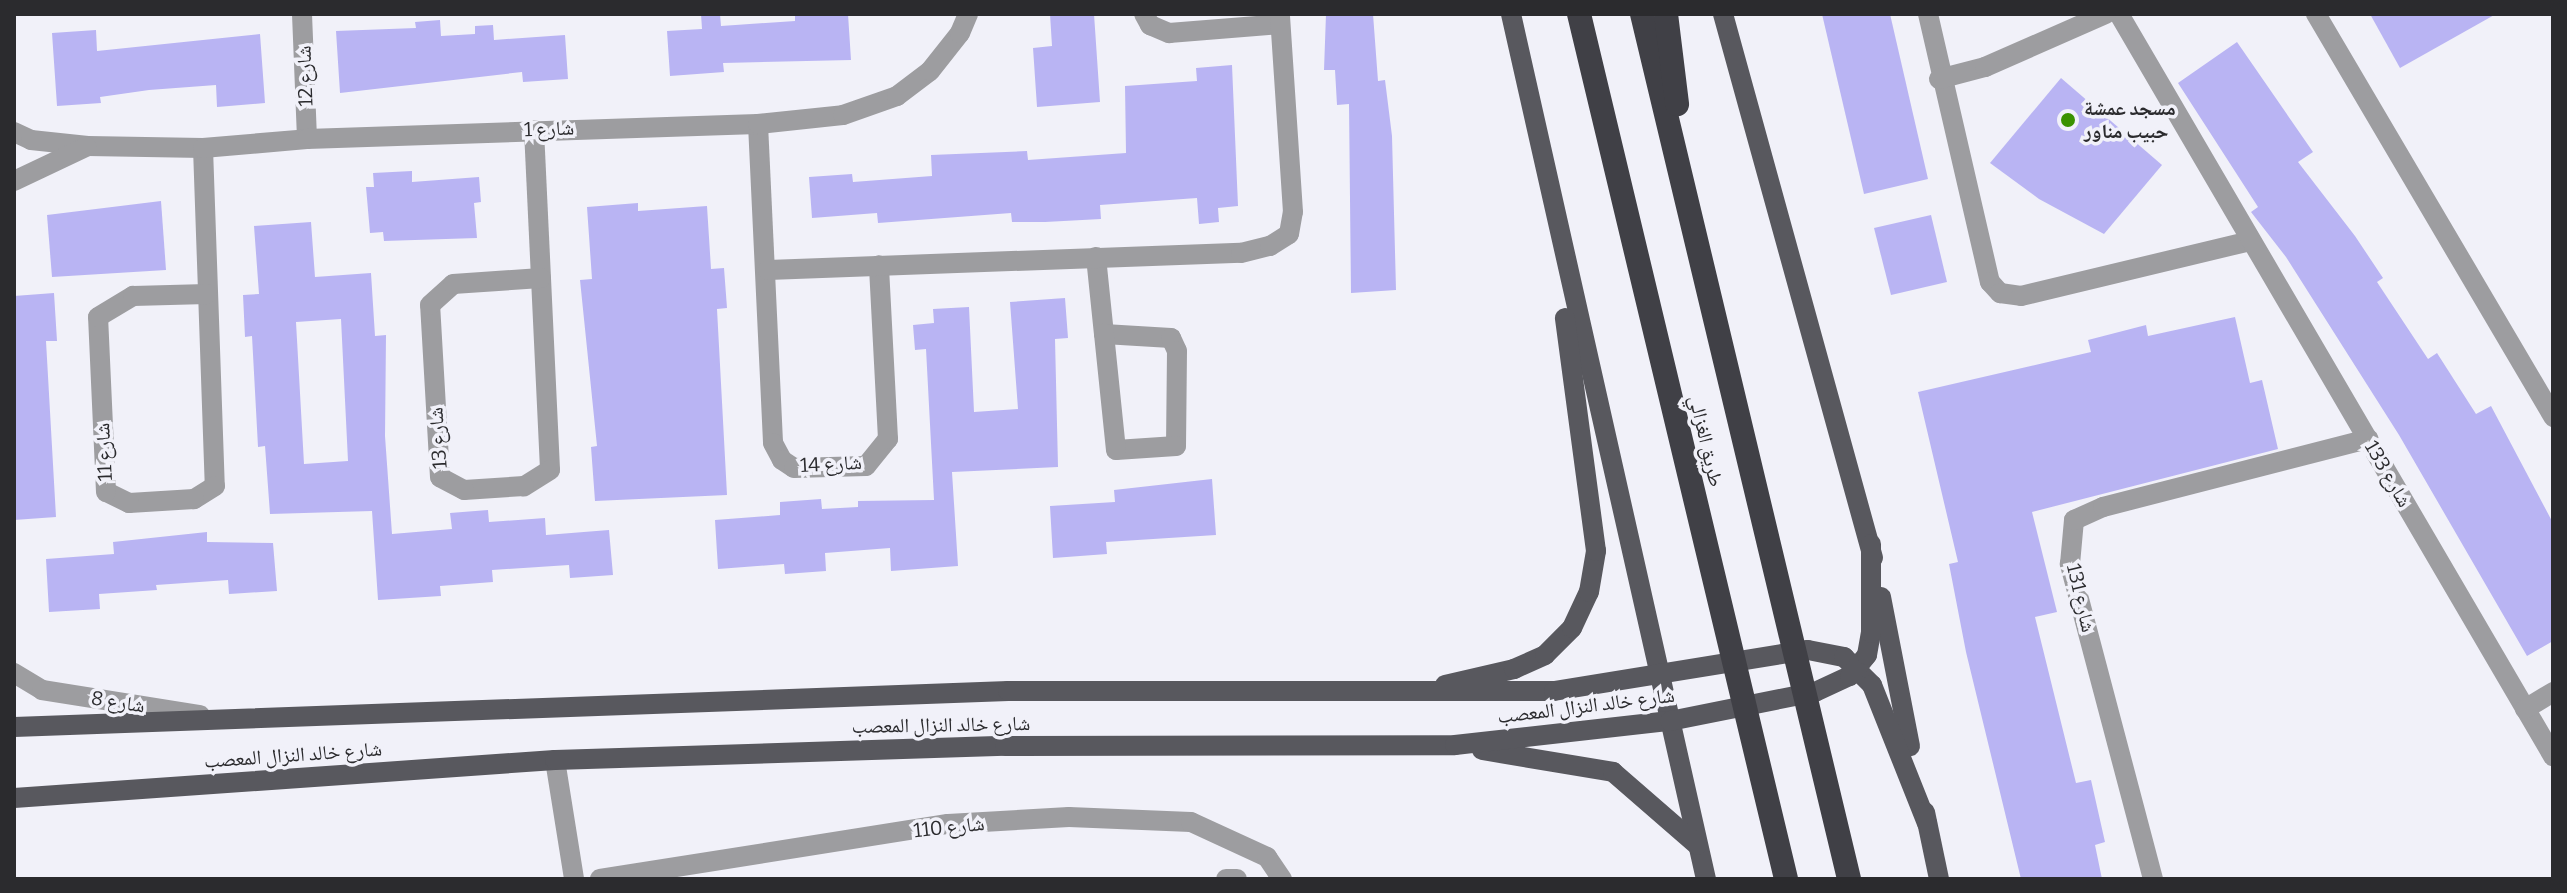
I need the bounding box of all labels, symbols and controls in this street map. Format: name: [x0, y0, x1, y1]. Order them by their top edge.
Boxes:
street label: شارع 12: [292, 45, 318, 107]
place label: مسجد عمشة حبيب مناور: [2084, 96, 2176, 143]
marker: مسجد عمشة حبيب مناور: [2059, 111, 2077, 129]
street label: شارع 1: [524, 116, 574, 142]
street label: طريق الغزالي: [1684, 393, 1728, 489]
street label: شارع 13: [424, 406, 452, 470]
street label: شارع 11: [90, 422, 118, 482]
street label: شارع 133: [2359, 437, 2417, 511]
street label: شارع 14: [800, 450, 862, 478]
street label: شارع 131: [2061, 561, 2101, 635]
street label: شارع خالد النزال المعصب: [1496, 683, 1676, 729]
street label: شارع 8: [89, 686, 147, 718]
street label: شارع خالد النزال المعصب: [852, 711, 1030, 739]
street label: شارع خالد النزال المعصب: [203, 737, 383, 773]
street label: شارع 110: [912, 811, 986, 843]

